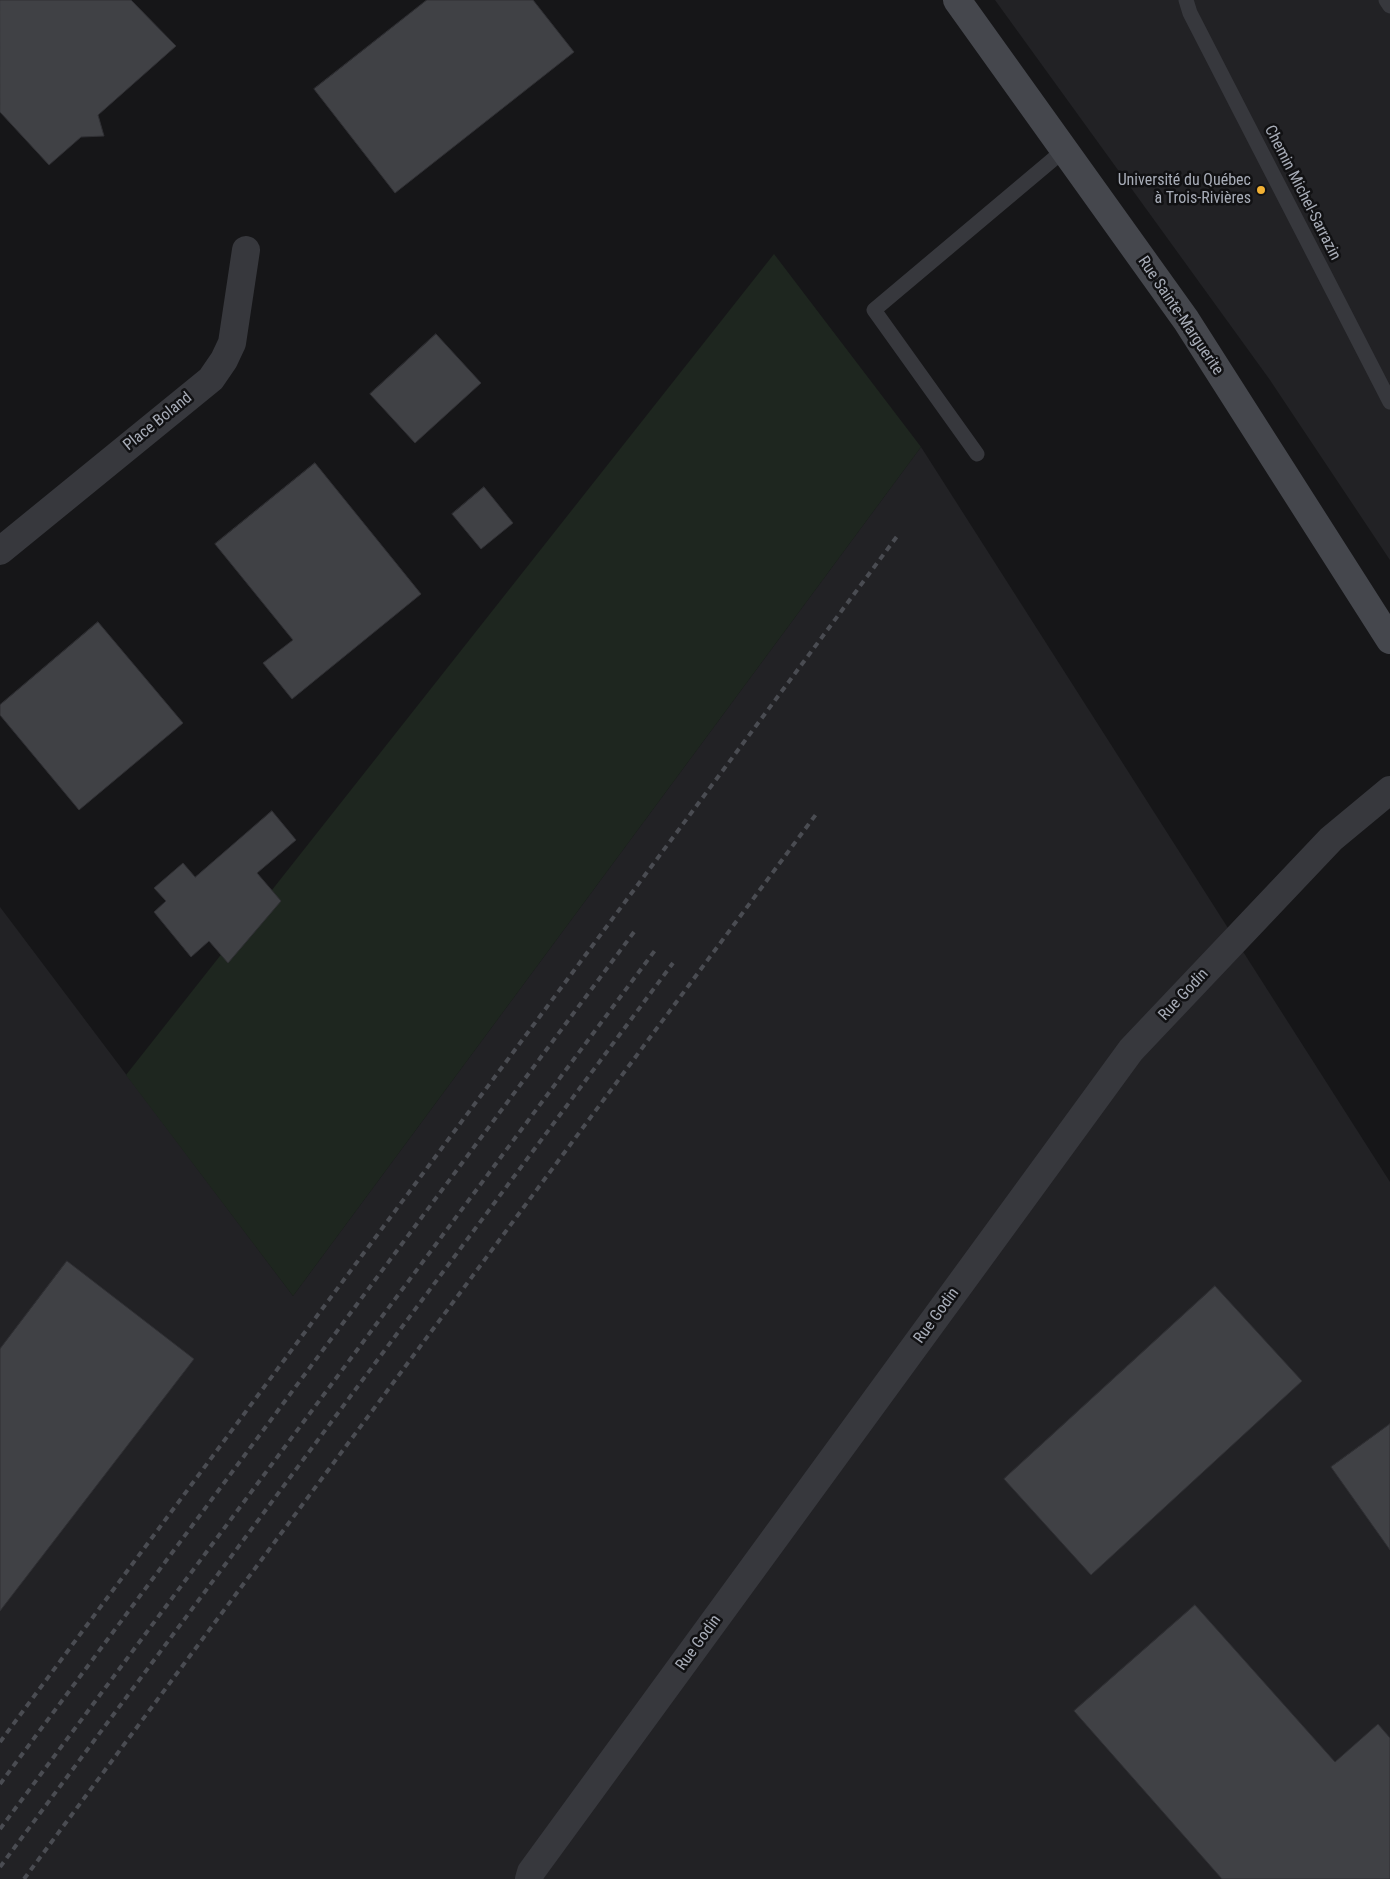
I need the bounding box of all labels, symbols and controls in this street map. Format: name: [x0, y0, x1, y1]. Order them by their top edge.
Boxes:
street label: Chemin Michel-Sarrazin: [1260, 122, 1344, 264]
place label: Université du Québec à Trois-Rivières: [1118, 171, 1251, 209]
marker: Université du Québec à Trois-Rivières: [1255, 184, 1267, 196]
street label: Rue Sainte-Marguerite: [1133, 253, 1227, 379]
street label: Place Boland: [120, 389, 196, 455]
street label: Rue Godin: [1155, 965, 1213, 1025]
street label: Rue Godin: [910, 1284, 964, 1348]
street label: Rue Godin: [672, 1611, 726, 1675]

